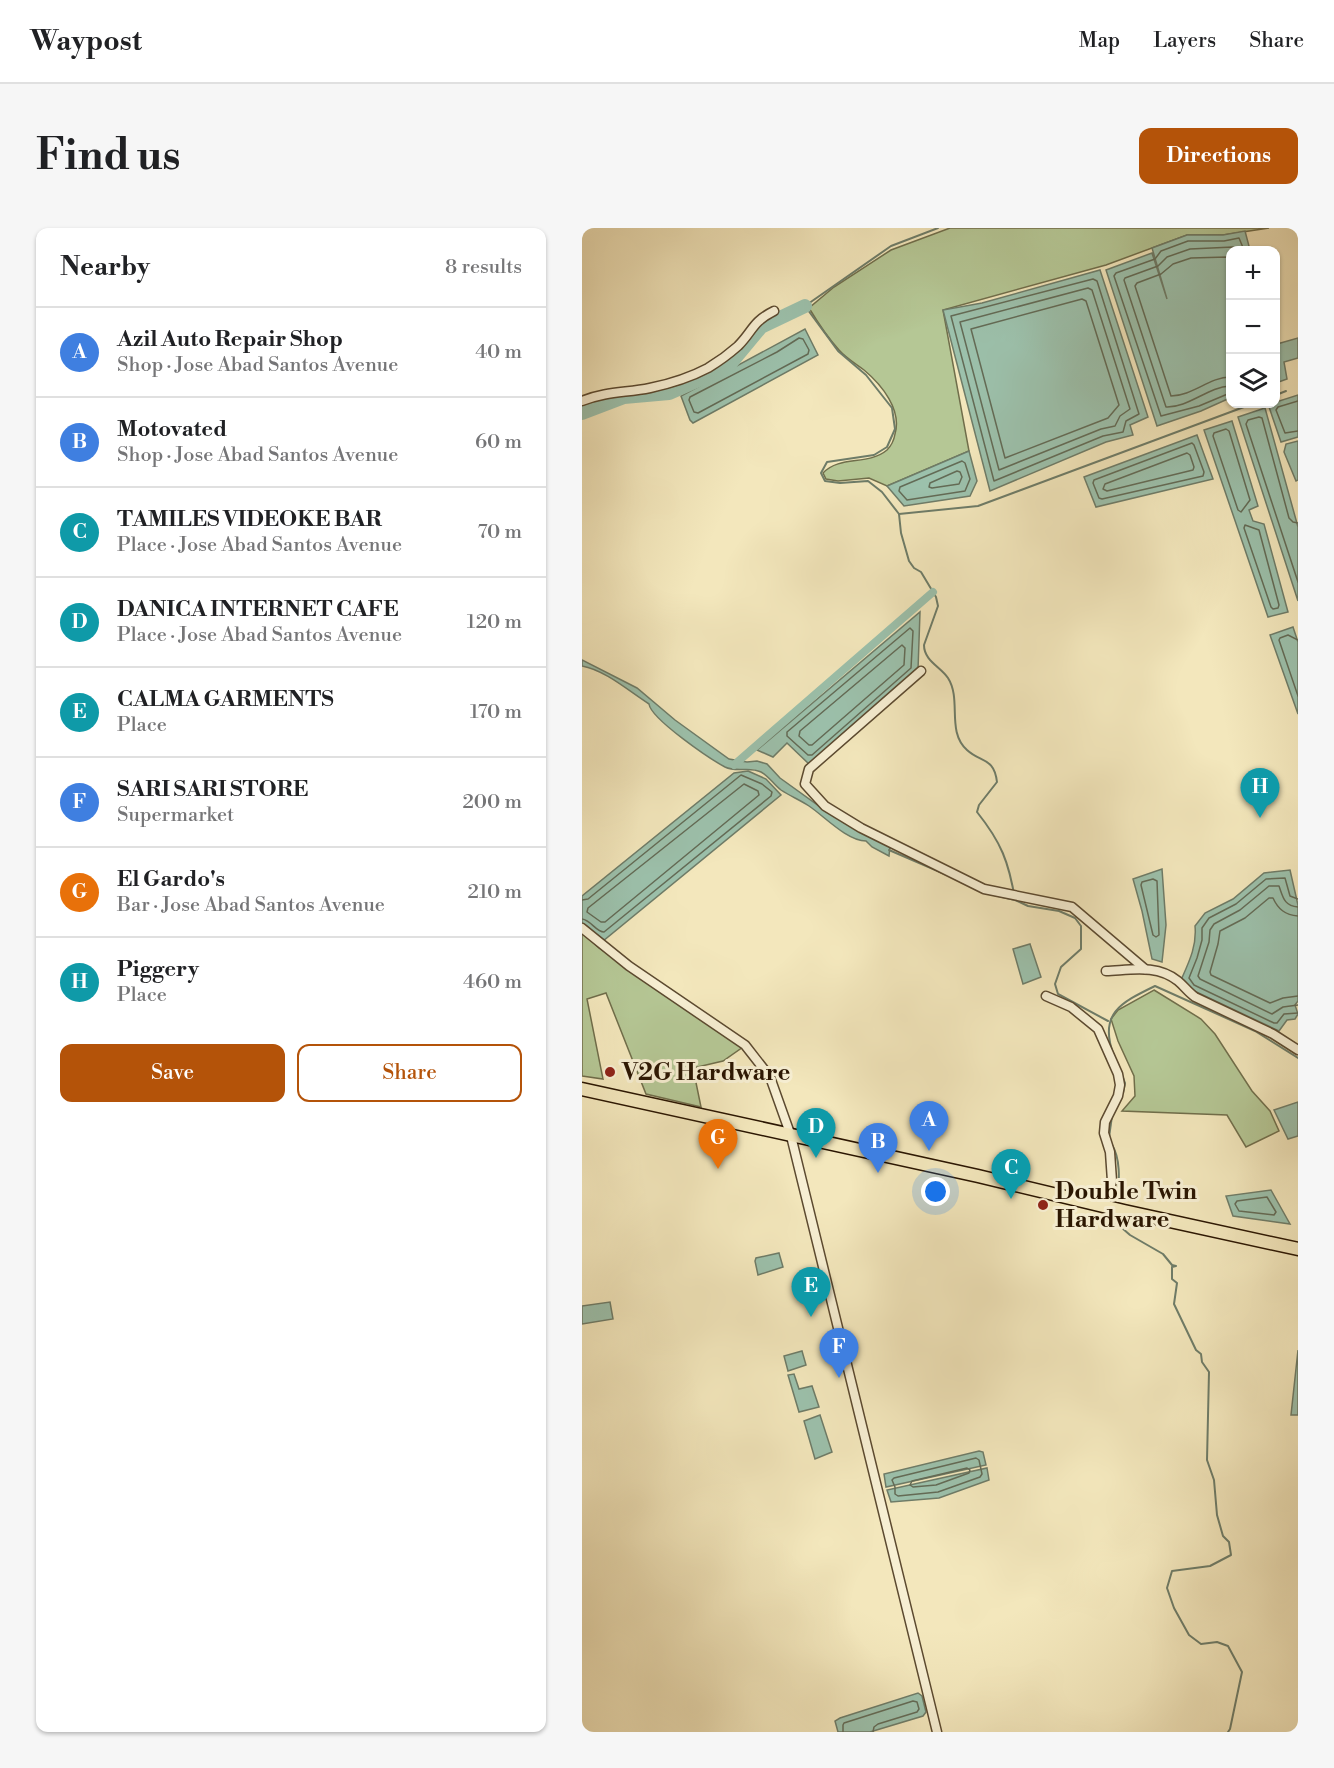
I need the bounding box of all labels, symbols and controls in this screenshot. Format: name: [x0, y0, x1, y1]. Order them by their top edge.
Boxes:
text: Waypost: [30, 24, 142, 59]
text: Map: [1079, 28, 1120, 54]
text: Layers: [1153, 28, 1216, 54]
text: Share: [1249, 28, 1304, 54]
button: Directions: [1139, 128, 1298, 184]
text: Find us: [36, 130, 180, 183]
map controls: [1226, 246, 1280, 408]
button: +: [1226, 246, 1280, 300]
text: Nearby: [60, 251, 150, 283]
text: 8 results: [445, 255, 522, 280]
button: −: [1226, 300, 1280, 354]
text: Azil Auto Repair Shop: [117, 326, 343, 353]
text: A: [72, 340, 87, 365]
text: 40 m: [475, 340, 522, 365]
text: Shop · Jose Abad Santos Avenue: [117, 353, 398, 378]
button: layers: [1226, 354, 1280, 408]
text: Motovated: [117, 416, 227, 443]
text: B: [72, 430, 87, 455]
text: 60 m: [475, 430, 522, 455]
text: Shop · Jose Abad Santos Avenue: [117, 443, 398, 468]
text: TAMILES VIDEOKE BAR: [117, 506, 382, 533]
text: C: [72, 520, 87, 545]
text: 70 m: [478, 520, 522, 545]
text: Place · Jose Abad Santos Avenue: [117, 533, 402, 558]
text: DANICA INTERNET CAFE: [117, 596, 399, 623]
text: D: [72, 610, 87, 635]
text: 120 m: [467, 610, 522, 635]
text: Place · Jose Abad Santos Avenue: [117, 623, 402, 648]
text: CALMA GARMENTS: [117, 686, 334, 713]
text: E: [73, 700, 86, 725]
text: 170 m: [470, 700, 522, 725]
text: Place: [117, 713, 167, 738]
pin: H: [1240, 768, 1280, 818]
text: SARI SARI STORE: [117, 776, 308, 803]
text: F: [72, 790, 87, 815]
text: 200 m: [462, 790, 522, 815]
text: Supermarket: [117, 803, 234, 828]
text: El Gardo's: [117, 866, 225, 893]
text: G: [72, 880, 87, 905]
text: 210 m: [467, 880, 522, 905]
text: Bar · Jose Abad Santos Avenue: [117, 893, 385, 918]
text: Piggery: [117, 956, 199, 983]
text: H: [71, 970, 88, 995]
text: 460 m: [463, 970, 522, 995]
text: Place: [117, 983, 167, 1008]
button: Save: [60, 1044, 285, 1102]
button: Share: [297, 1044, 522, 1102]
place label: V2G Hardware: [621, 1058, 790, 1088]
marker: V2G Hardware: [603, 1065, 617, 1079]
pin: A: [910, 1102, 948, 1151]
pin: D: [796, 1108, 836, 1158]
pin: G: [698, 1120, 738, 1169]
pin: B: [858, 1124, 898, 1173]
pin: C: [992, 1150, 1030, 1199]
your location: [921, 1177, 950, 1206]
place label: Double Twin Hardware: [1055, 1177, 1197, 1235]
marker: Double Twin Hardware: [1036, 1198, 1050, 1212]
pin: E: [792, 1268, 830, 1317]
pin: F: [820, 1328, 858, 1378]

